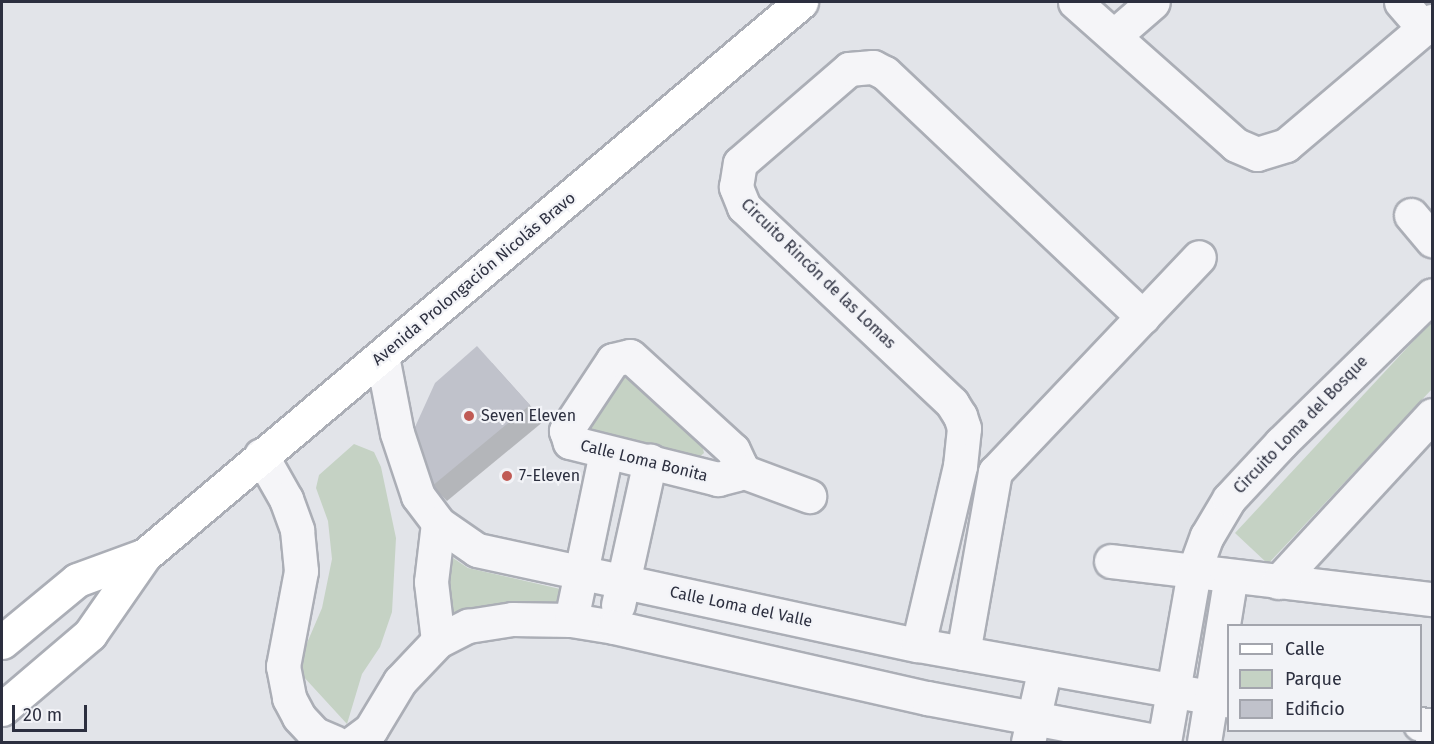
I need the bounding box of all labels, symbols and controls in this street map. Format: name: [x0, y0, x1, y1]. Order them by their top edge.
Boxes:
street label: Avenida Prolongación Nicolás Bravo: [369, 188, 579, 370]
street label: Circuito Rincón de las Lomas: [737, 195, 899, 353]
street label: Circuito Loma del Bosque: [1230, 352, 1372, 498]
place label: Seven Eleven: [481, 406, 576, 426]
marker: Seven Eleven: [462, 409, 476, 423]
street label: Calle Loma Bonita: [578, 436, 710, 486]
place label: 7-Eleven: [519, 466, 580, 486]
marker: 7-Eleven: [500, 469, 514, 483]
street label: Calle Loma del Valle: [668, 583, 814, 631]
legend: [1227, 624, 1422, 732]
text: Calle: [1285, 638, 1325, 660]
text: Parque: [1285, 668, 1342, 690]
scale bar: [15, 693, 90, 731]
text: Edificio: [1285, 698, 1345, 720]
text: 20 m: [23, 704, 62, 726]

